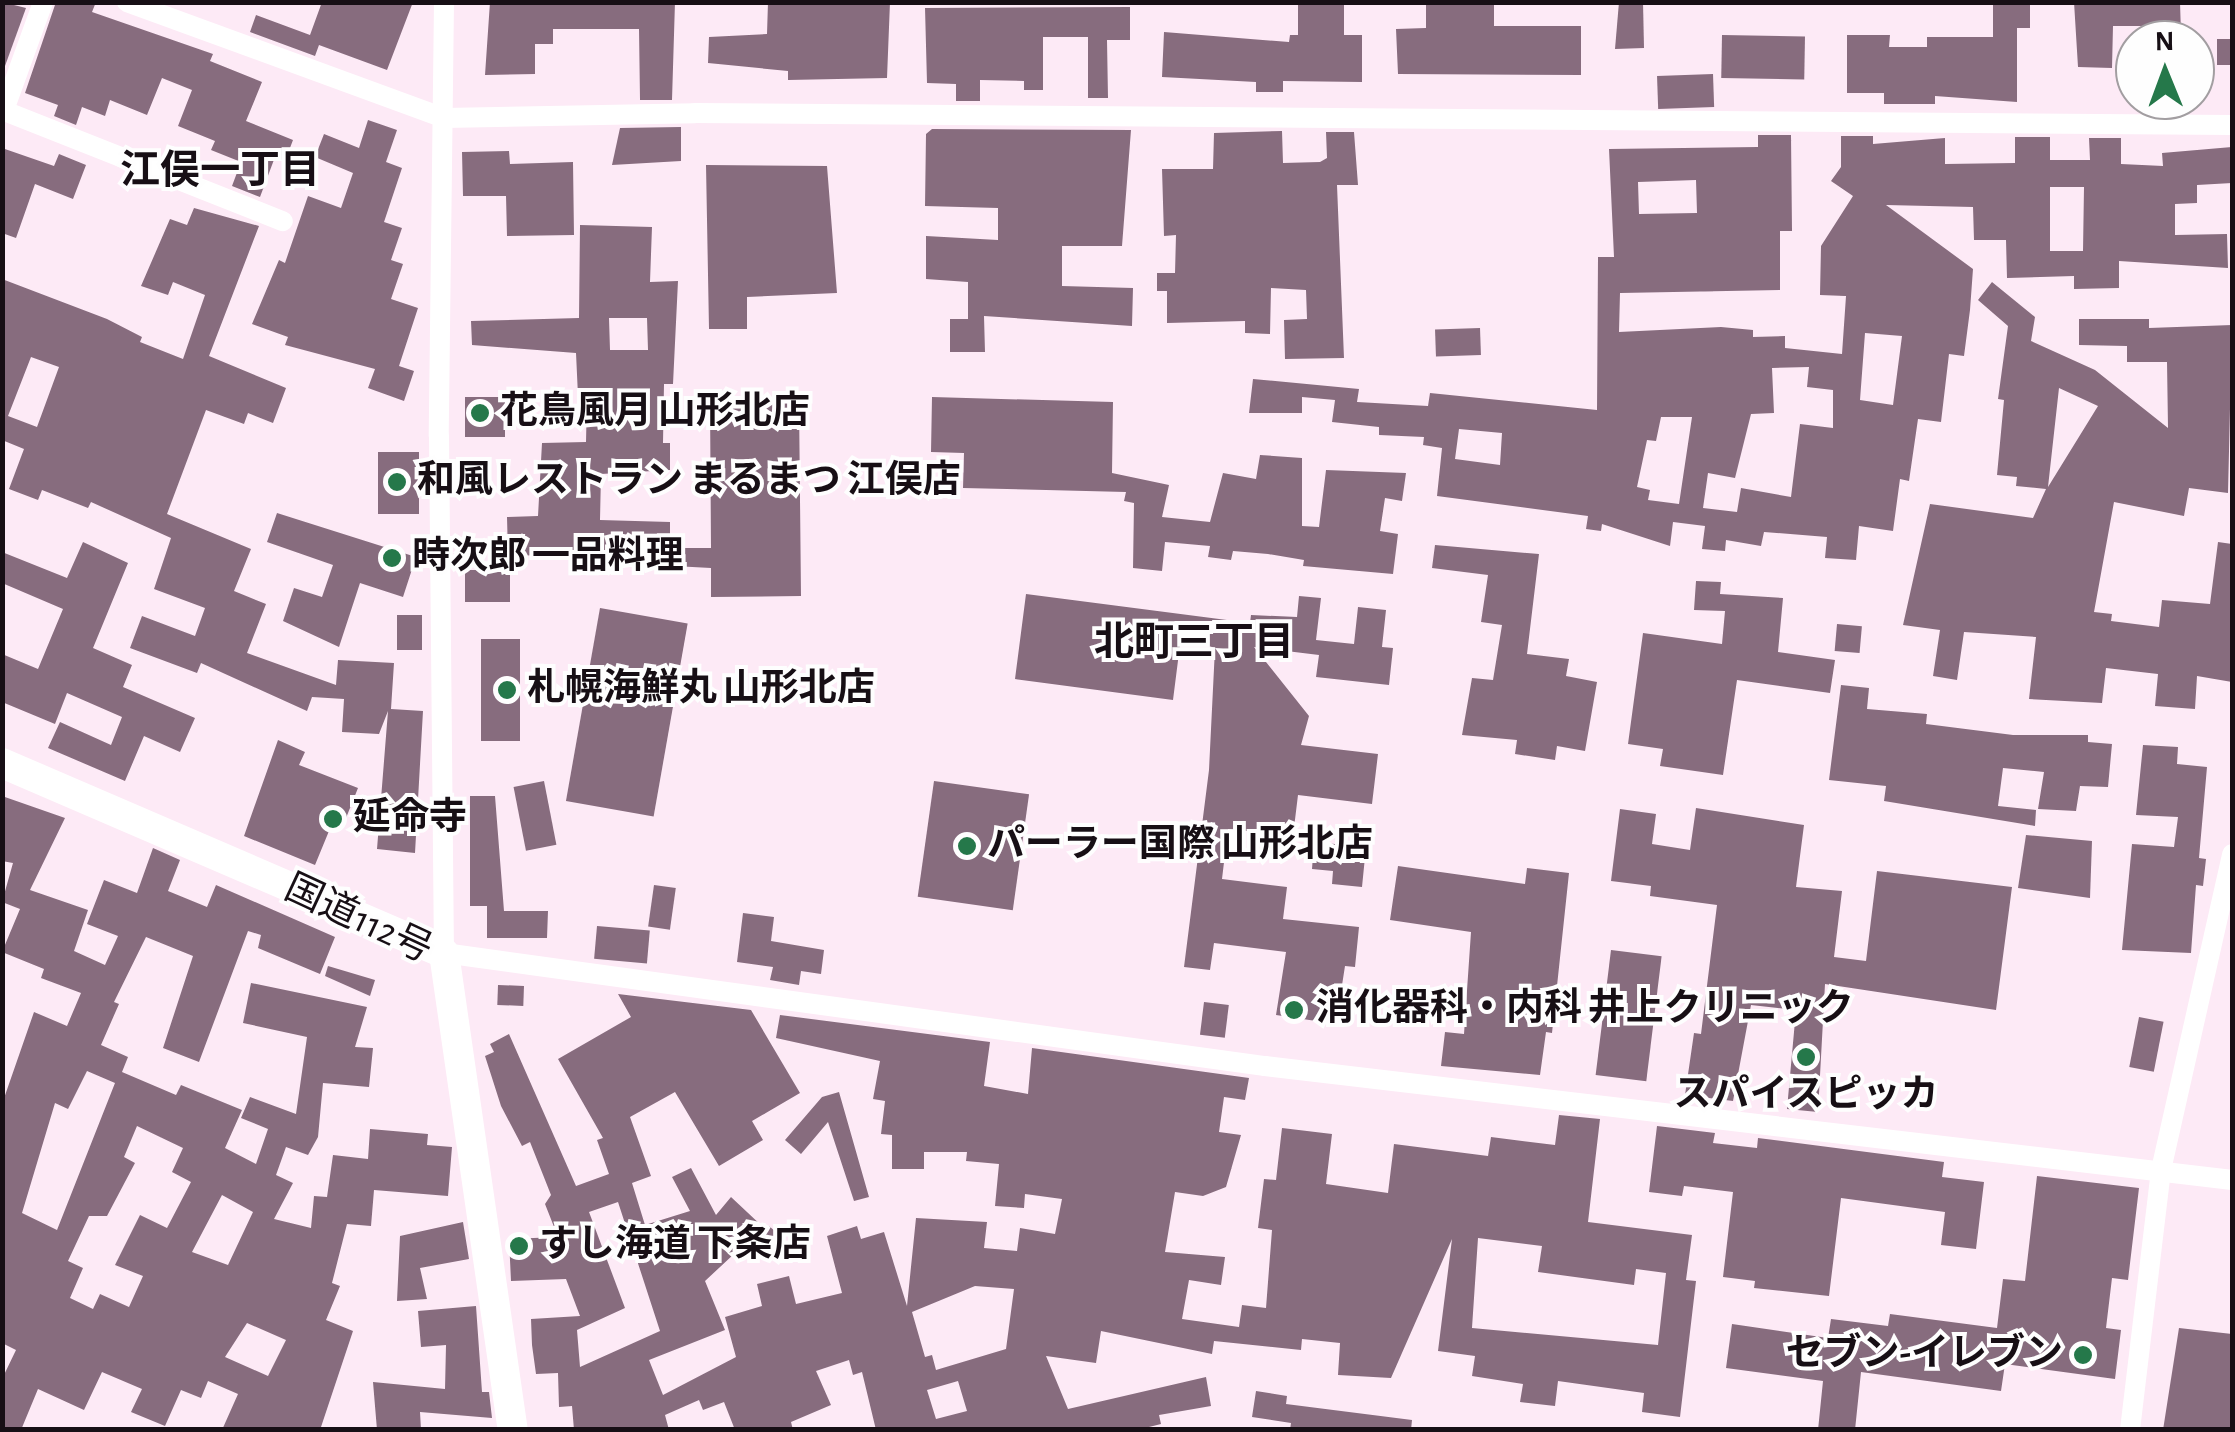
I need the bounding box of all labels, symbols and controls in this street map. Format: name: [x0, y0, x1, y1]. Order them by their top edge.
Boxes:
north arrow: [2115, 20, 2215, 120]
text: N: [2155, 28, 2174, 56]
district label: 江俣一丁目: [120, 147, 320, 195]
place label: 花鳥風月 山形北店: [500, 390, 810, 436]
marker: 花鳥風月 山形北店: [469, 402, 491, 424]
place label: 和風レストラン まるまつ 江俣店: [417, 459, 960, 505]
marker: 和風レストラン まるまつ 江俣店: [386, 471, 408, 493]
place label: 時次郎 一品料理: [412, 535, 684, 581]
marker: 時次郎 一品料理: [381, 547, 403, 569]
district label: 北町三丁目: [1094, 619, 1294, 667]
place label: 札幌海鮮丸 山形北店: [527, 667, 875, 713]
marker: 札幌海鮮丸 山形北店: [496, 679, 518, 701]
place label: 延命寺: [353, 796, 467, 842]
marker: 延命寺: [322, 808, 344, 830]
place label: パーラー国際 山形北店: [987, 823, 1373, 869]
marker: パーラー国際 山形北店: [956, 835, 978, 857]
street label: 国道112号: [277, 866, 439, 974]
place label: 消化器科・内科 井上クリニック: [1316, 987, 1854, 1033]
marker: 消化器科・内科 井上クリニック: [1281, 997, 1307, 1023]
marker: スパイスピッカ: [1795, 1046, 1817, 1068]
place label: スパイスピッカ: [1673, 1073, 1939, 1119]
place label: すし海道 下条店: [539, 1223, 811, 1269]
marker: すし海道 下条店: [508, 1235, 530, 1257]
place label: セブン-イレブン: [1785, 1332, 2063, 1378]
marker: セブン-イレブン: [2072, 1344, 2094, 1366]

